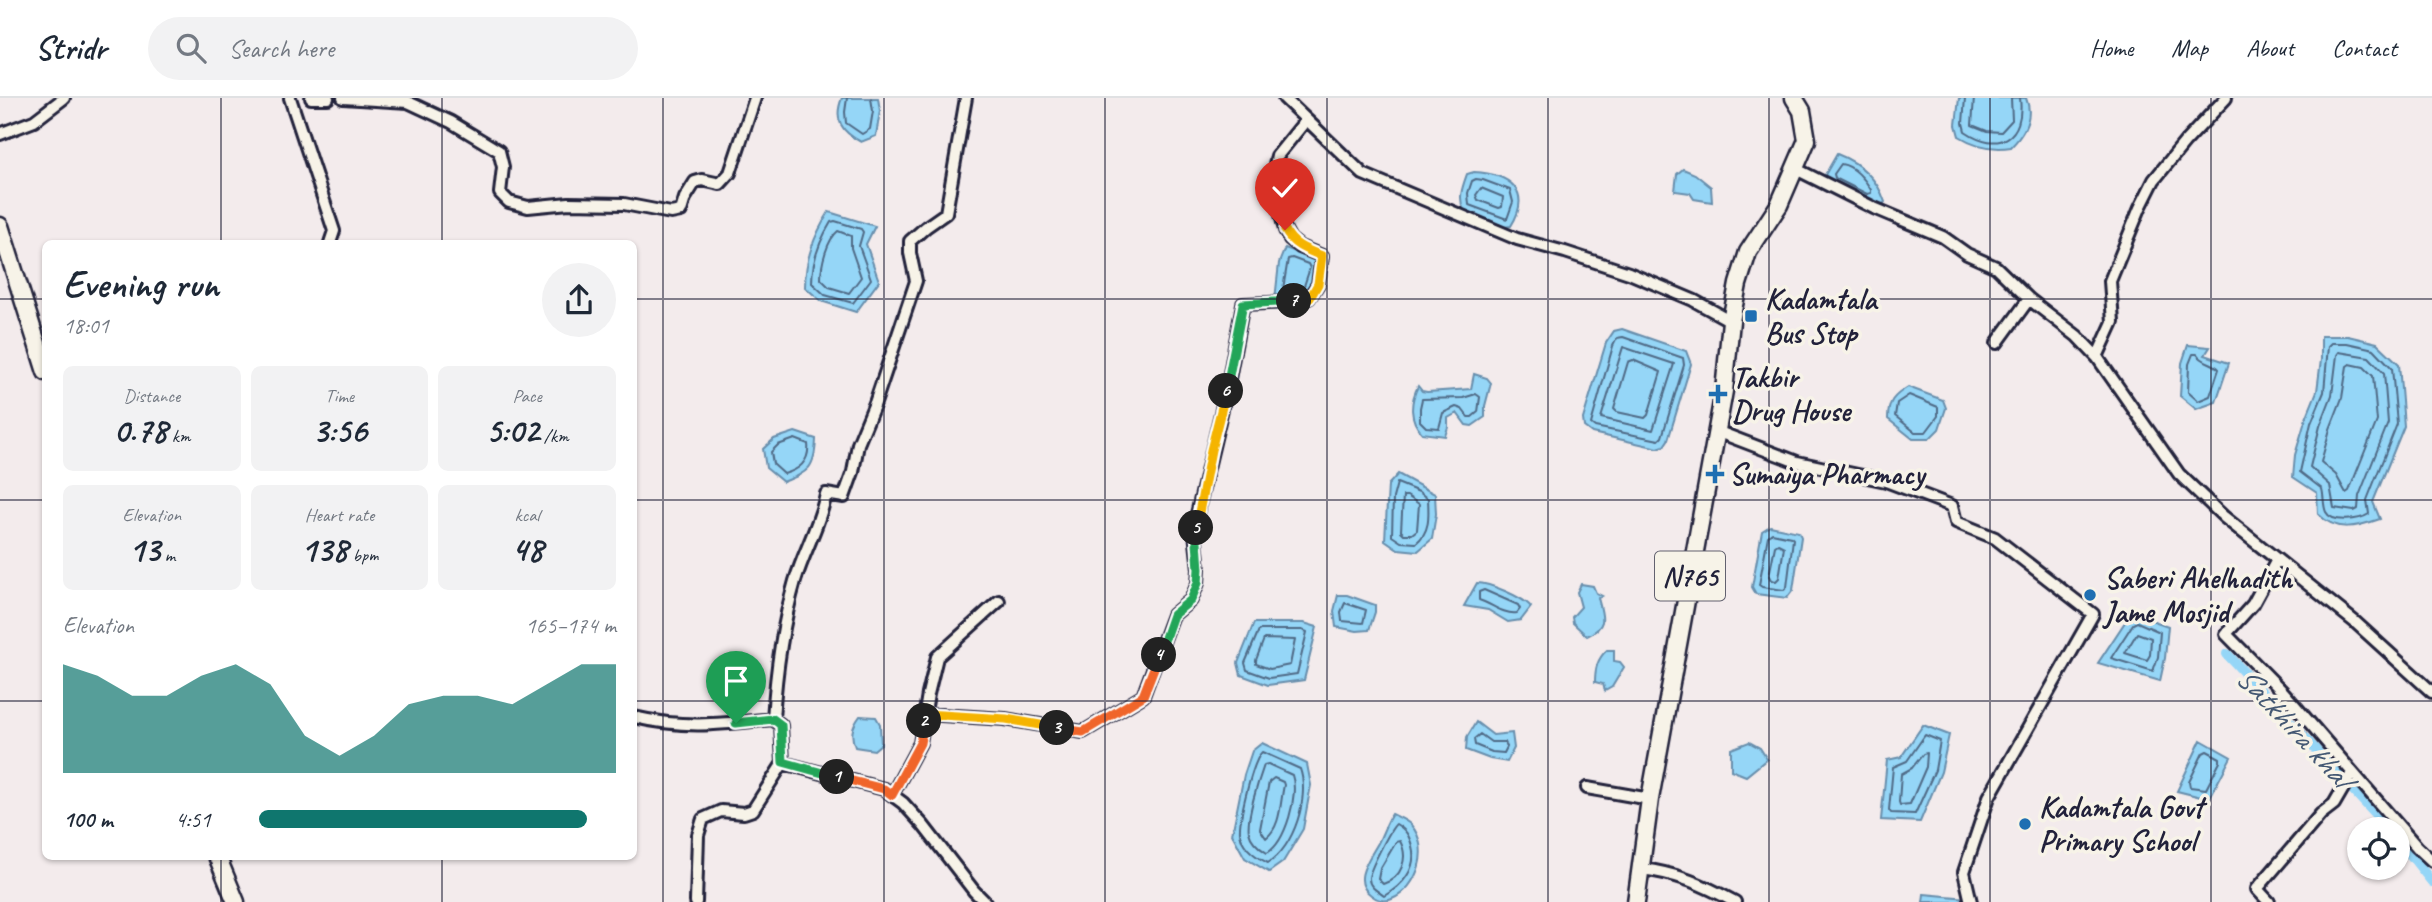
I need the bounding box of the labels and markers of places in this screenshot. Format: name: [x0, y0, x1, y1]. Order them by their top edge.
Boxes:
pin: [1255, 158, 1315, 230]
place label: Kadamtala Bus Stop: [1765, 280, 1879, 352]
pin: 7: [1276, 284, 1312, 318]
marker: Kadamtala Bus Stop: [1743, 308, 1759, 324]
place label: Takbir Drug House: [1732, 358, 1853, 430]
pin: 6: [1208, 374, 1244, 408]
marker: Takbir Drug House: [1710, 386, 1726, 402]
place label: Sumaiya Pharmacy: [1729, 455, 1927, 494]
marker: Sumaiya Pharmacy: [1707, 466, 1723, 482]
pin: 5: [1178, 510, 1214, 546]
place label: Saberi Ahelhadith Jame Mosjid: [2102, 559, 2293, 631]
marker: Saberi Ahelhadith Jame Mosjid: [2082, 587, 2098, 603]
pin: 4: [1142, 638, 1176, 672]
pin: [706, 651, 766, 723]
pin: 2: [906, 704, 942, 738]
pin: 3: [1040, 710, 1074, 746]
pin: 1: [820, 760, 854, 794]
place label: Kadamtala Govt Primary School: [2039, 788, 2208, 860]
marker: Kadamtala Govt Primary School: [2017, 816, 2033, 832]

